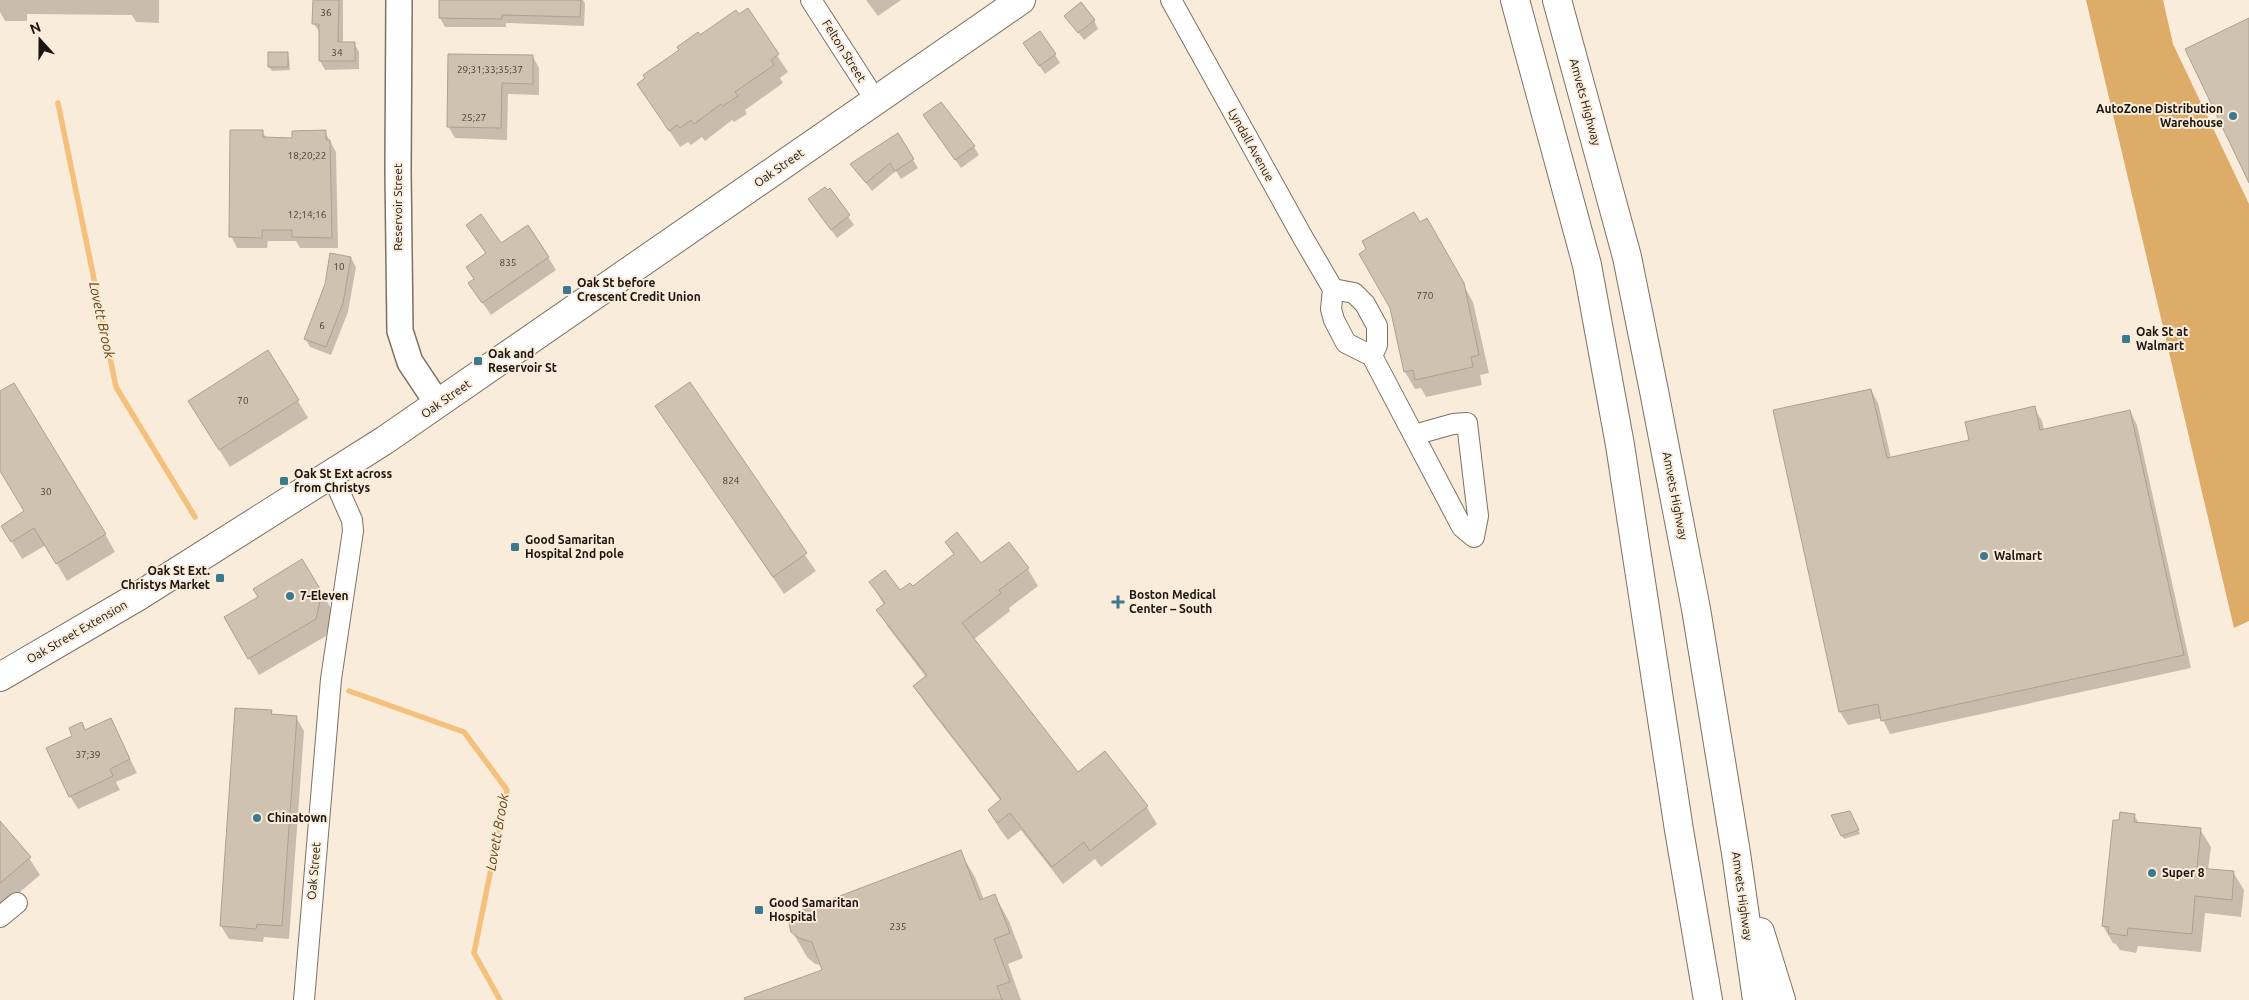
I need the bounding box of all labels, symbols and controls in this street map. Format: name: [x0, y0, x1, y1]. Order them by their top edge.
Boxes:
house number: 36: [320, 7, 332, 18]
north arrow: [15, 15, 65, 65]
street label: Felton Street: [820, 17, 869, 84]
text: N: [28, 19, 43, 37]
house number: 34: [331, 47, 343, 58]
street label: Amvets Highway: [1568, 57, 1603, 147]
house number: 29;31;33;35;37: [457, 64, 523, 75]
place label: AutoZone Distribution Warehouse: [2096, 102, 2223, 129]
street label: Lyndall Avenue: [1226, 106, 1277, 183]
marker: AutoZone Distribution Warehouse: [2227, 110, 2239, 122]
house number: 25;27: [461, 112, 487, 123]
street label: Oak Street: [751, 146, 806, 189]
house number: 18;20;22: [288, 150, 326, 161]
street label: Reservoir Street: [391, 163, 404, 251]
house number: 12;14;16: [288, 209, 327, 220]
house number: 835: [500, 257, 516, 268]
house number: 10: [333, 261, 345, 272]
place label: Oak St before Crescent Credit Union: [577, 276, 701, 303]
water label: Lovett Brook: [86, 280, 118, 361]
marker: Oak St before Crescent Credit Union: [561, 284, 573, 296]
house number: 770: [1417, 290, 1434, 301]
house number: 6: [319, 320, 325, 331]
place label: Oak St at Walmart: [2136, 325, 2188, 352]
marker: Oak St at Walmart: [2120, 333, 2132, 345]
place label: Oak and Reservoir St: [488, 347, 557, 374]
marker: Oak and Reservoir St: [472, 355, 484, 367]
street label: Oak Street: [418, 377, 473, 420]
house number: 70: [237, 395, 249, 406]
street label: Amvets Highway: [1661, 451, 1690, 541]
place label: Oak St Ext across from Christys: [294, 467, 392, 494]
marker: Oak St Ext across from Christys: [278, 475, 290, 487]
house number: 824: [723, 475, 740, 486]
house number: 30: [40, 486, 52, 497]
place label: Good Samaritan Hospital 2nd pole: [525, 533, 624, 560]
marker: Good Samaritan Hospital 2nd pole: [509, 541, 521, 553]
place label: Walmart: [1994, 549, 2042, 562]
marker: Walmart: [1978, 550, 1990, 562]
place label: Oak St Ext. Christys Market: [121, 564, 210, 591]
marker: Oak St Ext. Christys Market: [214, 572, 226, 584]
place label: Boston Medical Center – South: [1129, 588, 1216, 615]
place label: 7-Eleven: [300, 589, 349, 602]
marker: 7-Eleven: [284, 590, 296, 602]
marker: Boston Medical Center – South: [1111, 595, 1125, 609]
street label: Oak Street Extension: [24, 598, 129, 666]
house number: 37;39: [75, 749, 101, 760]
water label: Lovett Brook: [482, 791, 512, 872]
place label: Chinatown: [267, 811, 327, 824]
marker: Chinatown: [251, 812, 263, 824]
street label: Oak Street: [305, 841, 323, 900]
street label: Amvets Highway: [1730, 851, 1755, 941]
place label: Super 8: [2162, 866, 2205, 879]
marker: Super 8: [2146, 867, 2158, 879]
place label: Good Samaritan Hospital: [769, 896, 859, 923]
marker: Good Samaritan Hospital: [753, 904, 765, 916]
house number: 235: [890, 921, 906, 932]

